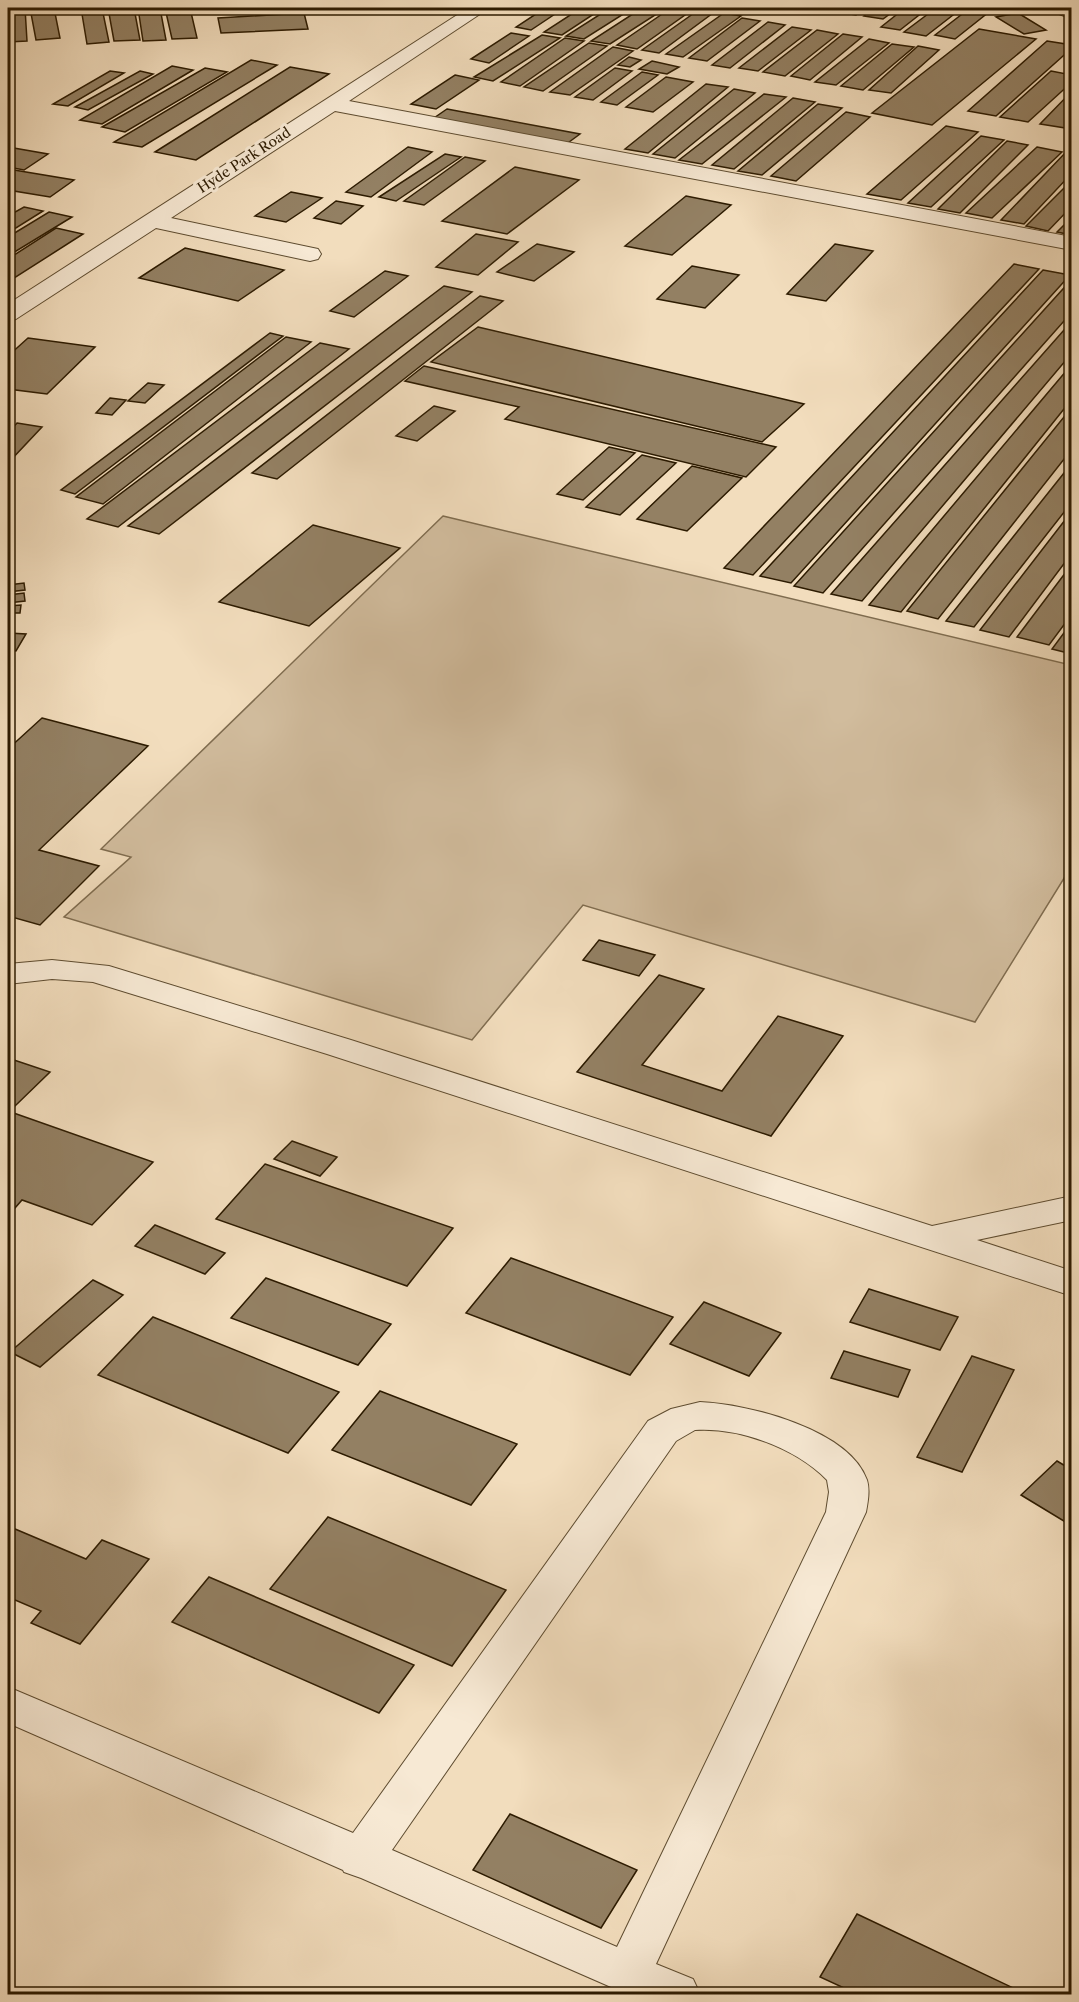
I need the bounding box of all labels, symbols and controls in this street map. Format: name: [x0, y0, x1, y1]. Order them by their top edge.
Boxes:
street label: Hyde Park Road: [194, 123, 294, 197]

